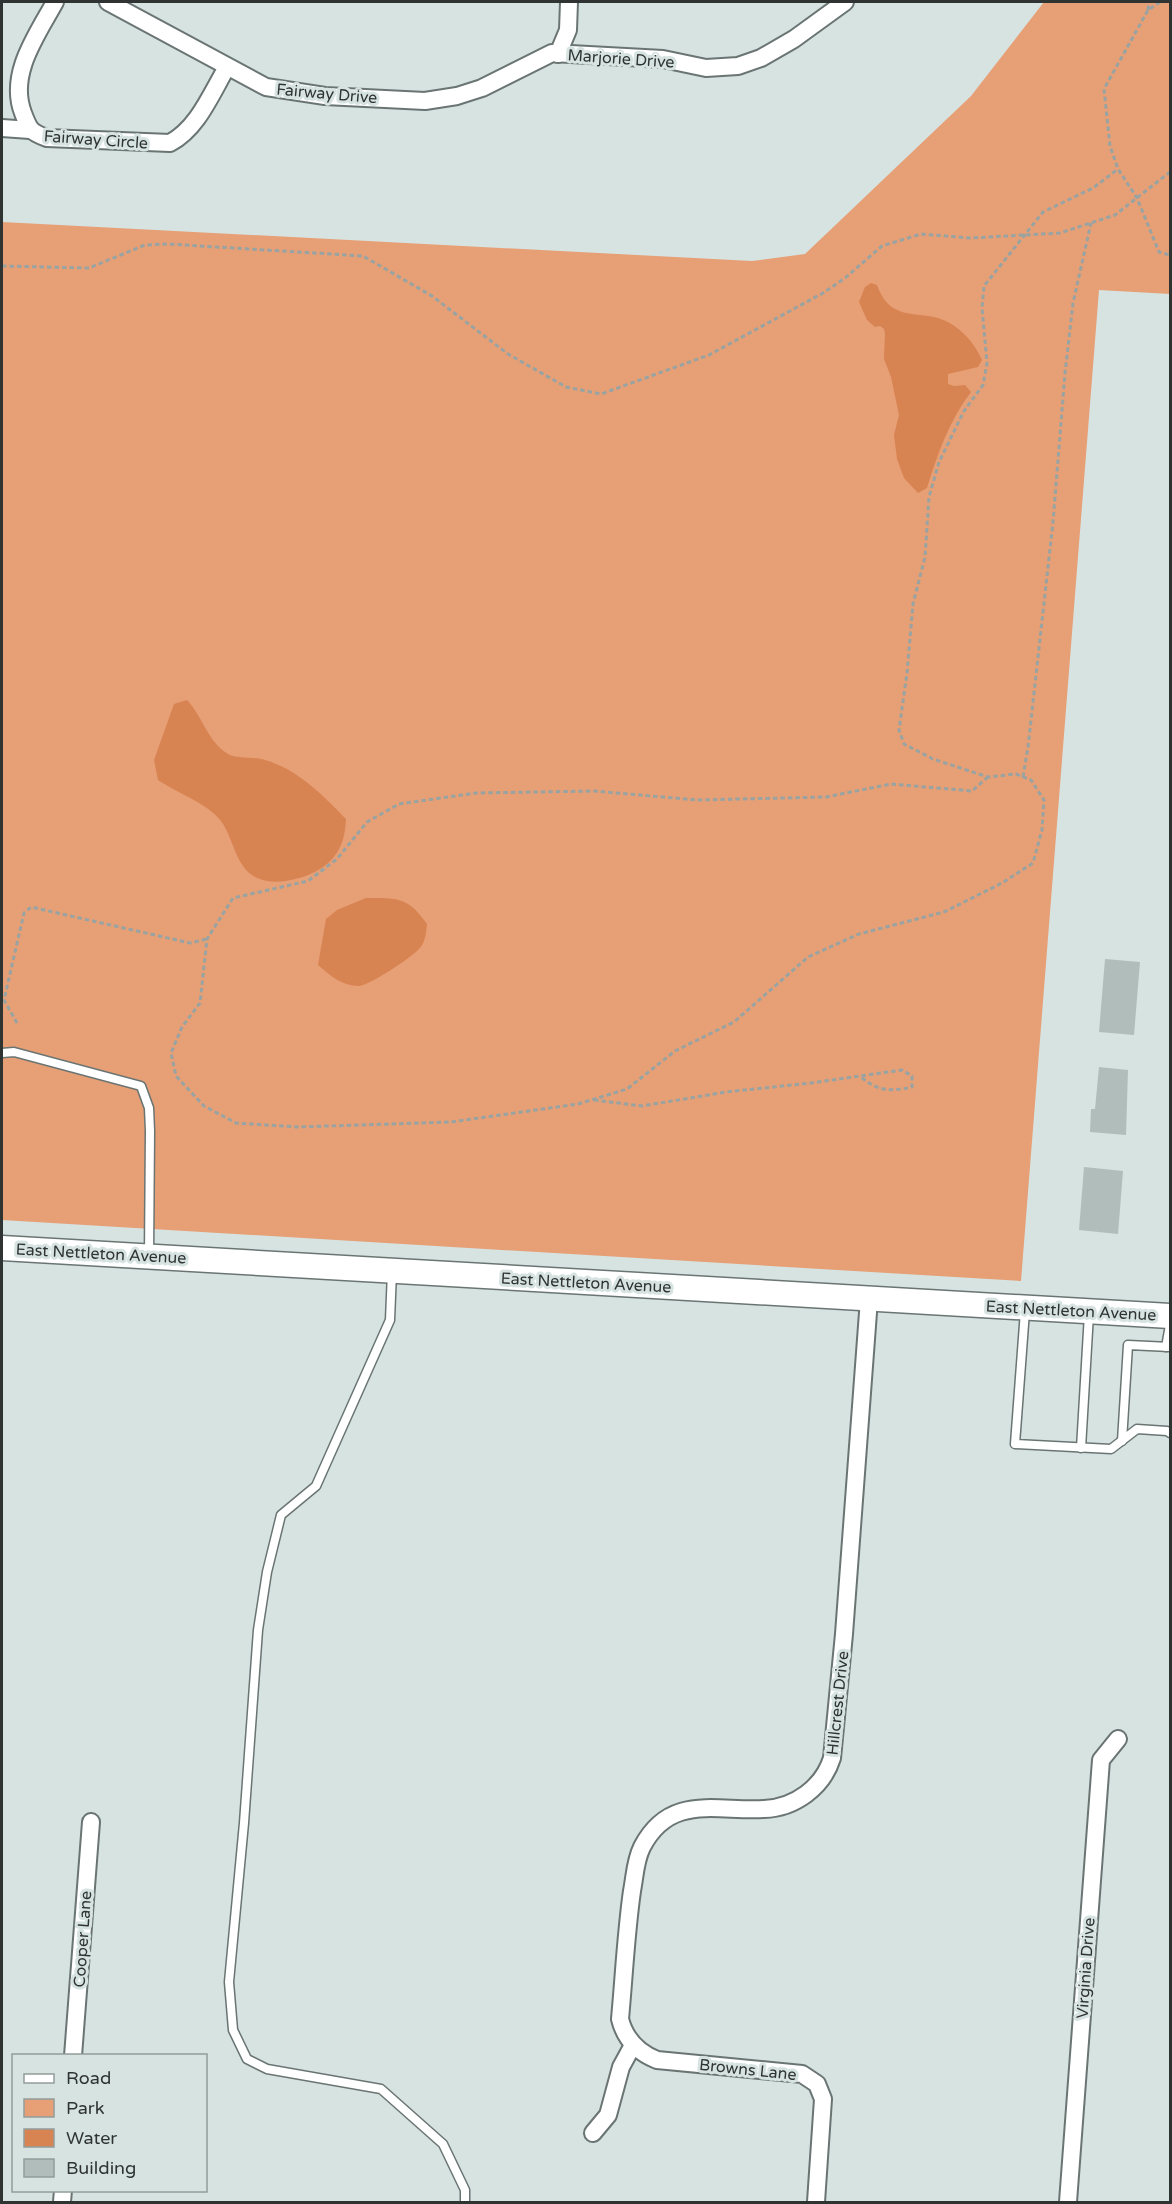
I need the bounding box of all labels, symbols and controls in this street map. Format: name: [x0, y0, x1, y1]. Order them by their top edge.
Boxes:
street label: Marjorie Drive: [567, 45, 675, 73]
street label: Fairway Drive: [276, 80, 378, 108]
street label: Fairway Circle: [43, 126, 149, 154]
street label: East Nettleton Avenue: [15, 1240, 187, 1268]
street label: East Nettleton Avenue: [500, 1269, 672, 1297]
street label: East Nettleton Avenue: [985, 1297, 1157, 1325]
street label: Hillcrest Drive: [823, 1650, 853, 1756]
street label: Cooper Lane: [70, 1890, 96, 1988]
street label: Virginia Drive: [1072, 1917, 1100, 2019]
legend: [12, 2054, 207, 2192]
street label: Browns Lane: [698, 2055, 798, 2085]
text: Road: [66, 2067, 111, 2089]
text: Park: [66, 2097, 105, 2119]
text: Water: [66, 2127, 117, 2149]
text: Building: [66, 2157, 136, 2179]

